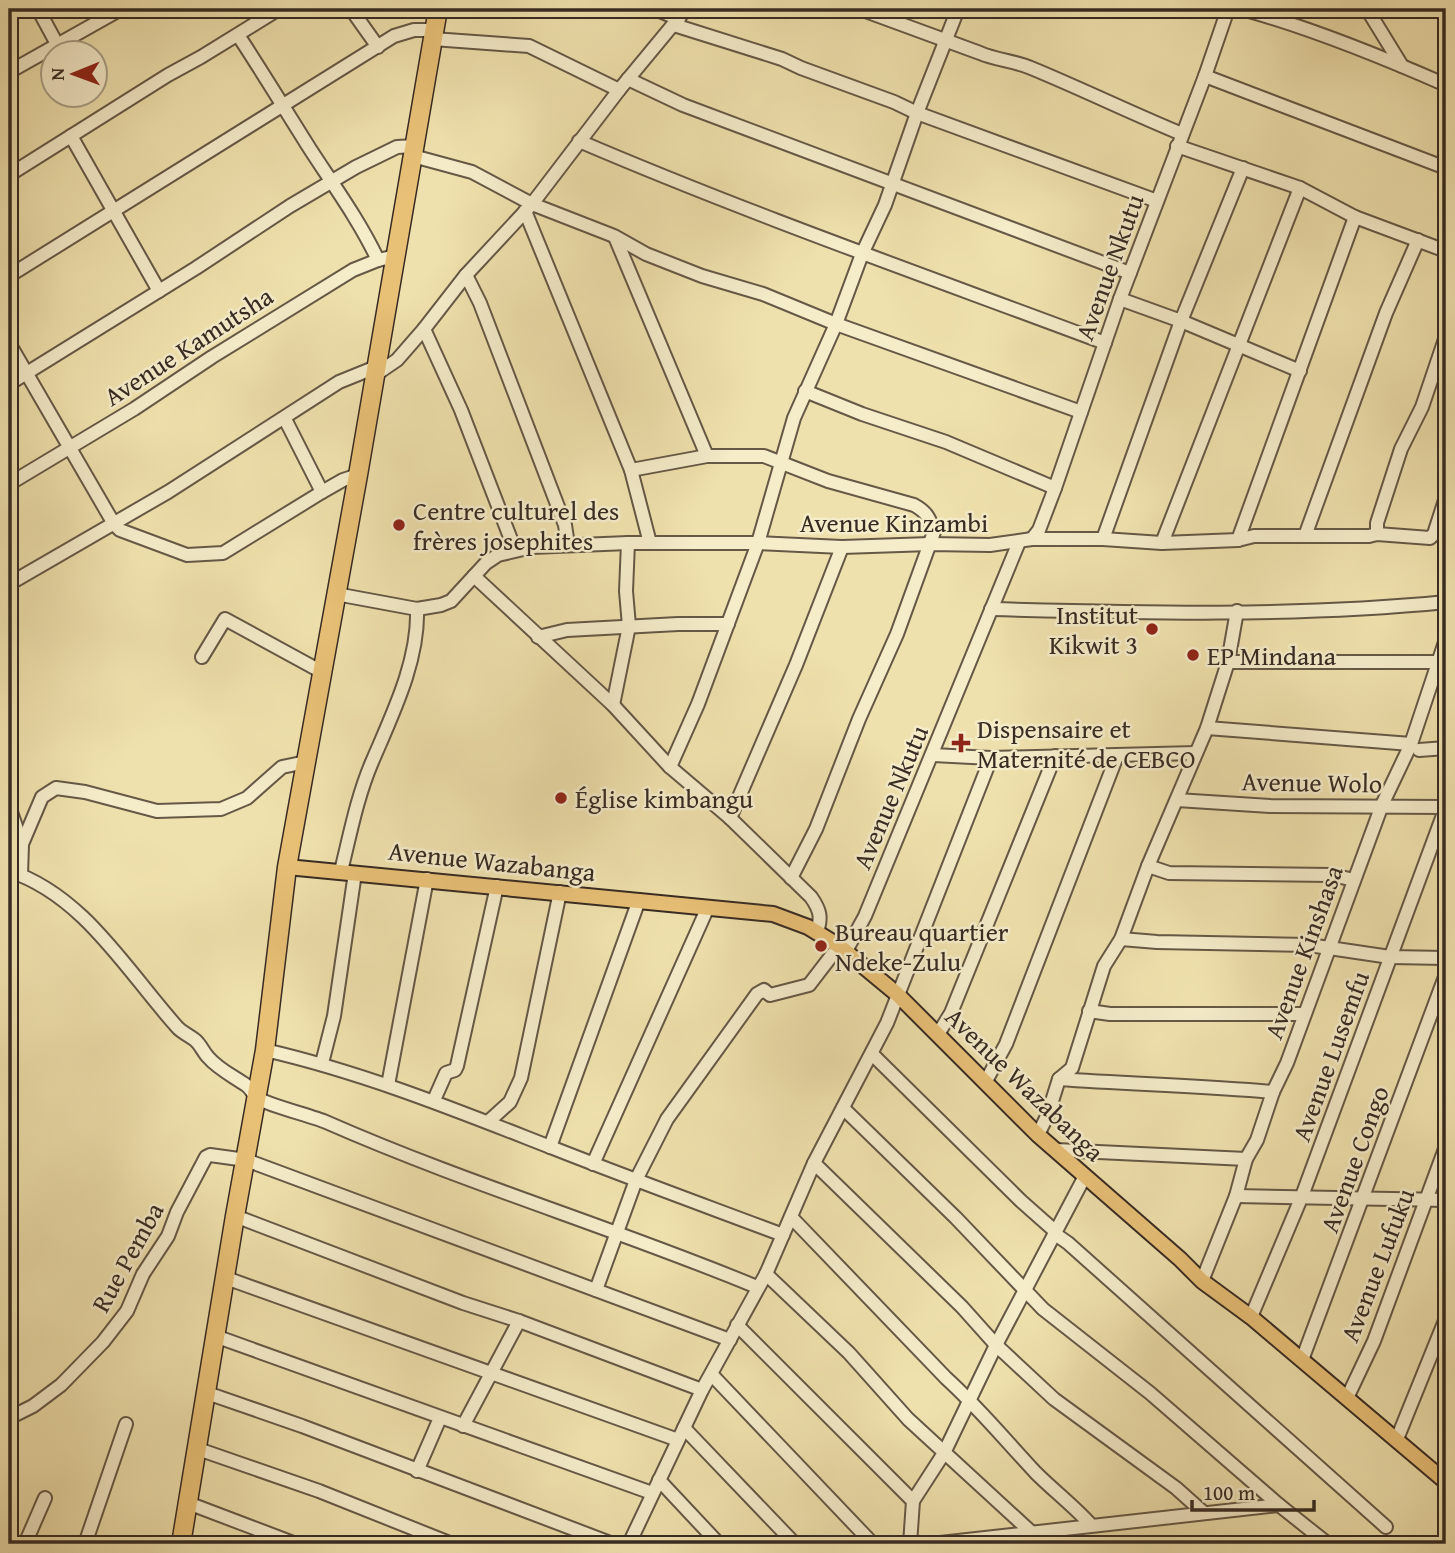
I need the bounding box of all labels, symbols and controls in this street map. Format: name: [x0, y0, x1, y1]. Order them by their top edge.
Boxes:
north arrow: [38, 38, 108, 108]
text: N: [43, 67, 71, 81]
street label: Avenue Nkutu: [1064, 188, 1154, 346]
street label: Avenue Kamutsha: [96, 276, 281, 415]
place label: Centre culturel des frères josephites: [413, 491, 619, 560]
street label: Avenue Kinzambi: [800, 503, 988, 542]
marker: Centre culturel des frères josephites: [391, 517, 407, 533]
place label: Institut Kikwit 3: [1049, 595, 1138, 664]
marker: Institut Kikwit 3: [1144, 621, 1160, 637]
place label: EP Mindana: [1207, 636, 1337, 675]
marker: EP Mindana: [1185, 647, 1201, 663]
place label: Dispensaire et Maternité de CEBCO: [977, 709, 1195, 778]
street label: Avenue Nkutu: [842, 719, 938, 875]
marker: Dispensaire et Maternité de CEBCO: [951, 733, 971, 753]
street label: Avenue Wolo: [1241, 761, 1383, 803]
place label: Église kimbangu: [575, 779, 753, 818]
marker: Église kimbangu: [553, 790, 569, 806]
street label: Avenue Wazabanga: [386, 831, 598, 891]
street label: Avenue Kinshasa: [1253, 859, 1353, 1045]
place label: Bureau quartier Ndeke-Zulu: [835, 912, 1009, 981]
marker: Bureau quartier Ndeke-Zulu: [813, 938, 829, 954]
street label: Avenue Lusemfu: [1281, 965, 1379, 1147]
street label: Avenue Wazabanga: [937, 998, 1114, 1171]
street label: Avenue Congo: [1309, 1080, 1399, 1238]
street label: Avenue Lufuku: [1330, 1182, 1424, 1348]
street label: Rue Pemba: [81, 1194, 174, 1319]
scale bar: [1192, 1469, 1315, 1513]
text: 100 m: [1203, 1477, 1255, 1508]

